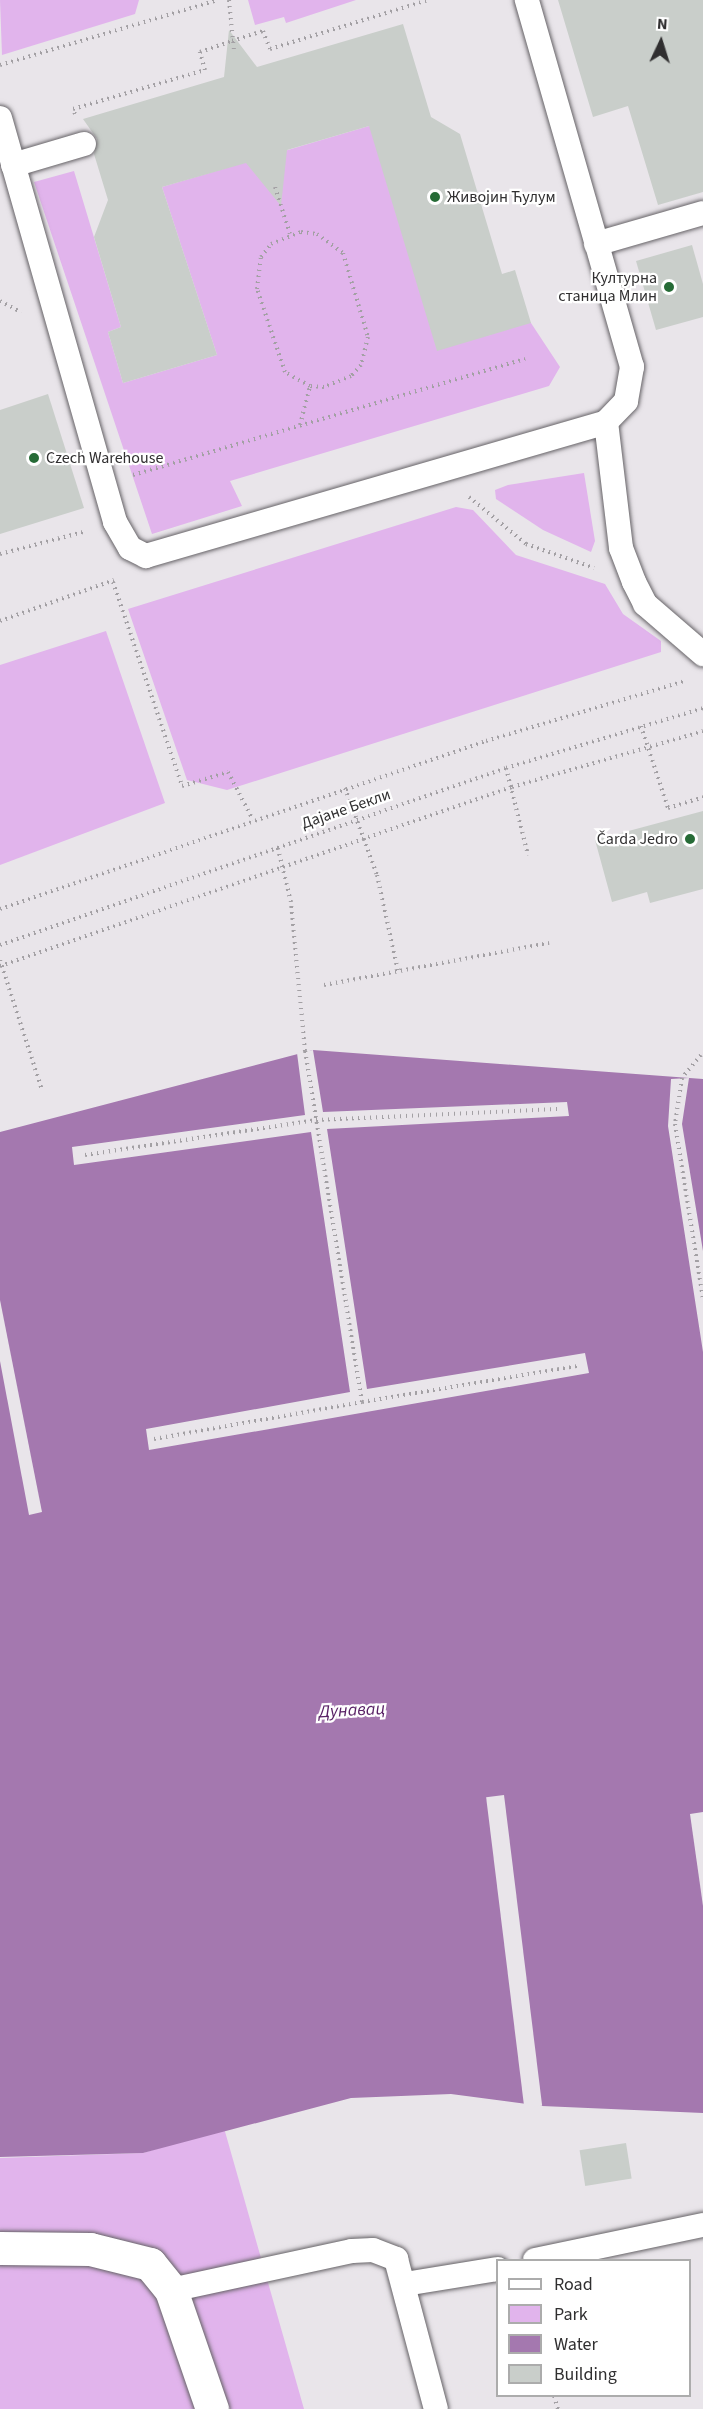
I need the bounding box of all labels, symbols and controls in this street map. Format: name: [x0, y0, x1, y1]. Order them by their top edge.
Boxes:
north arrow: [631, 12, 691, 72]
text: N: [656, 13, 668, 35]
place label: Живојин Ћулум: [447, 187, 556, 207]
marker: Живојин Ћулум: [428, 190, 442, 204]
place label: Културна станица Млин: [558, 268, 657, 306]
marker: Културна станица Млин: [662, 280, 676, 294]
place label: Czech Warehouse: [46, 448, 163, 468]
marker: Czech Warehouse: [27, 451, 41, 465]
street label: Дајане Бекли: [299, 785, 393, 833]
place label: Čarda Jedro: [597, 829, 678, 849]
marker: Čarda Jedro: [683, 832, 697, 846]
water label: Дунавац: [318, 1698, 386, 1724]
legend: [496, 2259, 691, 2397]
text: Road: [554, 2272, 593, 2297]
text: Park: [554, 2302, 588, 2327]
text: Water: [554, 2332, 598, 2357]
text: Building: [554, 2362, 617, 2387]

